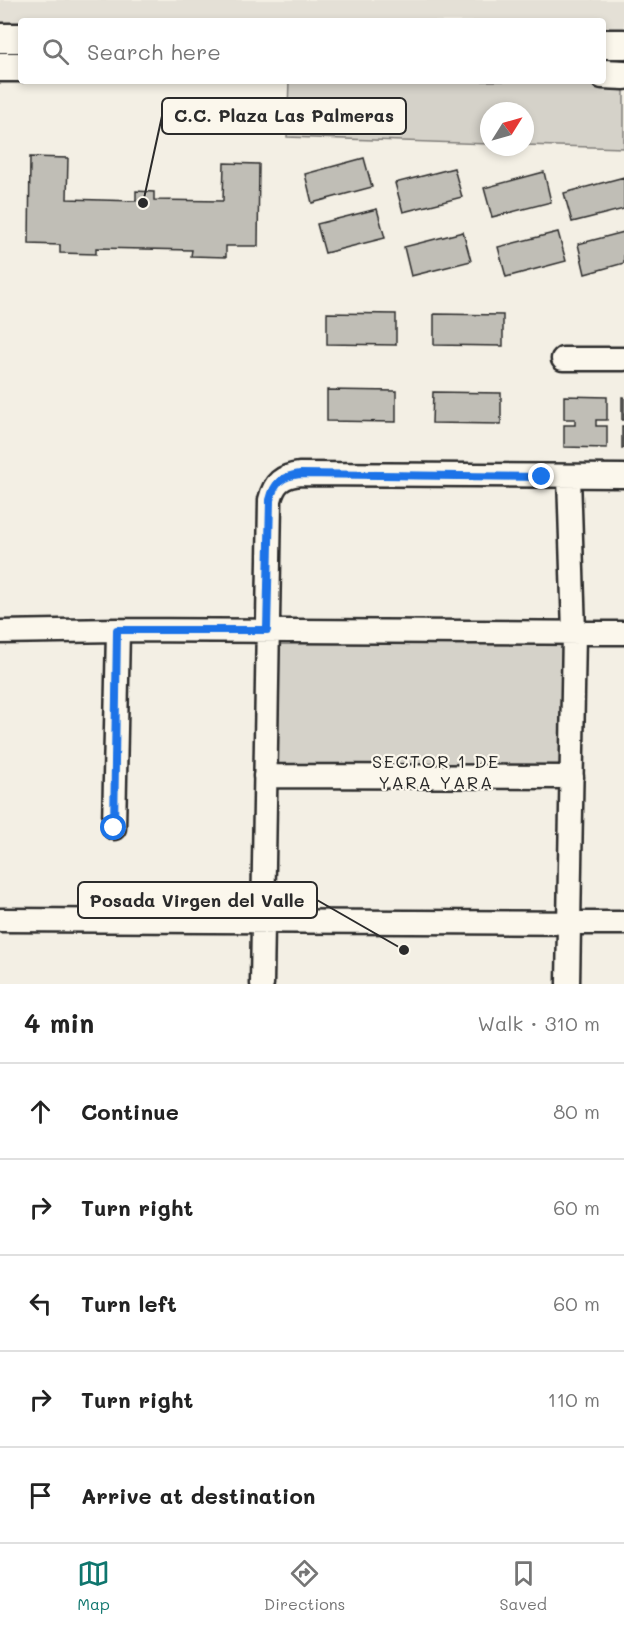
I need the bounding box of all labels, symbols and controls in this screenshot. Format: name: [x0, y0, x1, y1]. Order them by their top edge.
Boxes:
search box: [18, 18, 606, 84]
icon: search: [39, 35, 72, 68]
text: Search here: [87, 37, 221, 66]
callout: C.C. Plaza Las Palmeras: [162, 98, 406, 134]
north arrow: [480, 102, 534, 156]
text: C.C. Plaza Las Palmeras: [174, 103, 394, 127]
route end: [528, 463, 554, 489]
district label: SECTOR 1 DE YARA YARA: [372, 749, 500, 794]
route start: [100, 814, 126, 840]
callout: Posada Virgen del Valle: [78, 882, 317, 918]
text: Posada Virgen del Valle: [90, 888, 305, 912]
text: 4 min: [24, 1006, 94, 1040]
text: Walk · 310 m: [477, 1010, 600, 1036]
icon: ahead: [24, 1095, 57, 1128]
text: Continue: [81, 1097, 179, 1126]
text: 80 m: [553, 1098, 600, 1124]
icon: right: [24, 1191, 57, 1224]
text: Turn right: [81, 1193, 193, 1222]
text: 60 m: [553, 1194, 600, 1220]
icon: left: [24, 1287, 57, 1320]
text: Turn left: [81, 1289, 177, 1318]
text: 60 m: [553, 1290, 600, 1316]
icon: right: [24, 1383, 57, 1416]
text: Turn right: [81, 1385, 193, 1414]
text: 110 m: [547, 1386, 600, 1412]
icon: arrive: [24, 1479, 57, 1512]
text: Arrive at destination: [81, 1481, 316, 1510]
tab: Map: [77, 1557, 110, 1614]
tab: Directions: [264, 1557, 345, 1614]
tab: Saved: [499, 1557, 547, 1614]

